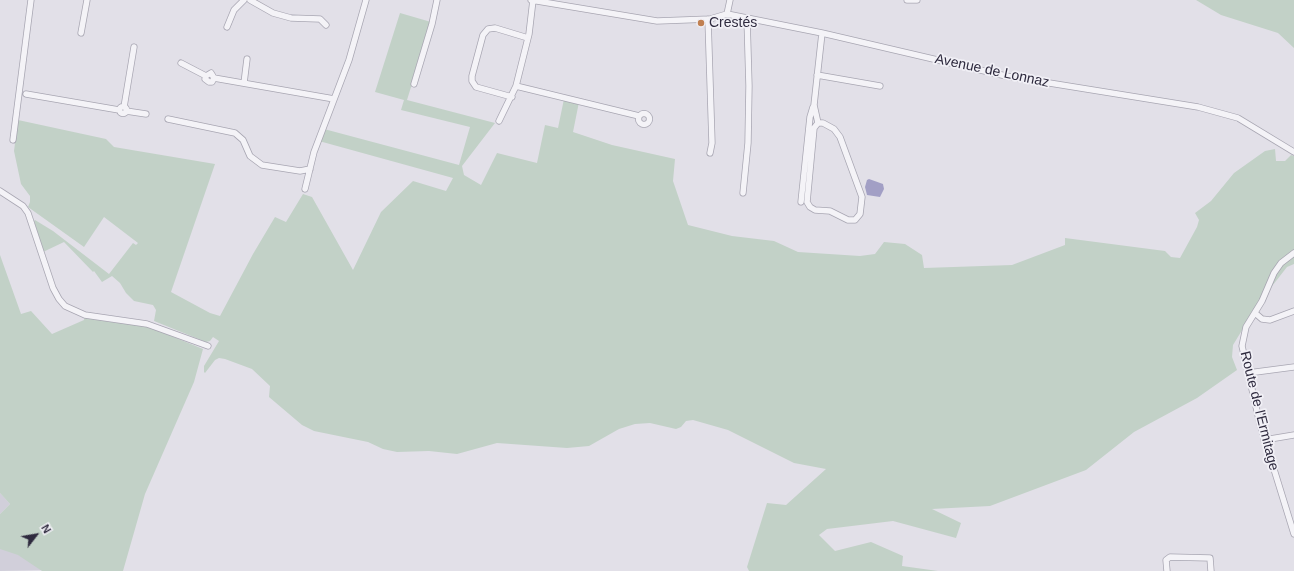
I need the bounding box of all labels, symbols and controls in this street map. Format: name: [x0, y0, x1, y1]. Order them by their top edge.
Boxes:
place label: Crestés: [709, 15, 757, 31]
marker: Crestés: [696, 18, 706, 28]
street label: Avenue de Lonnaz: [933, 51, 1051, 91]
street label: Route de l'Ermitage: [1236, 350, 1282, 472]
north arrow: [16, 515, 56, 555]
text: N: [39, 522, 53, 535]

